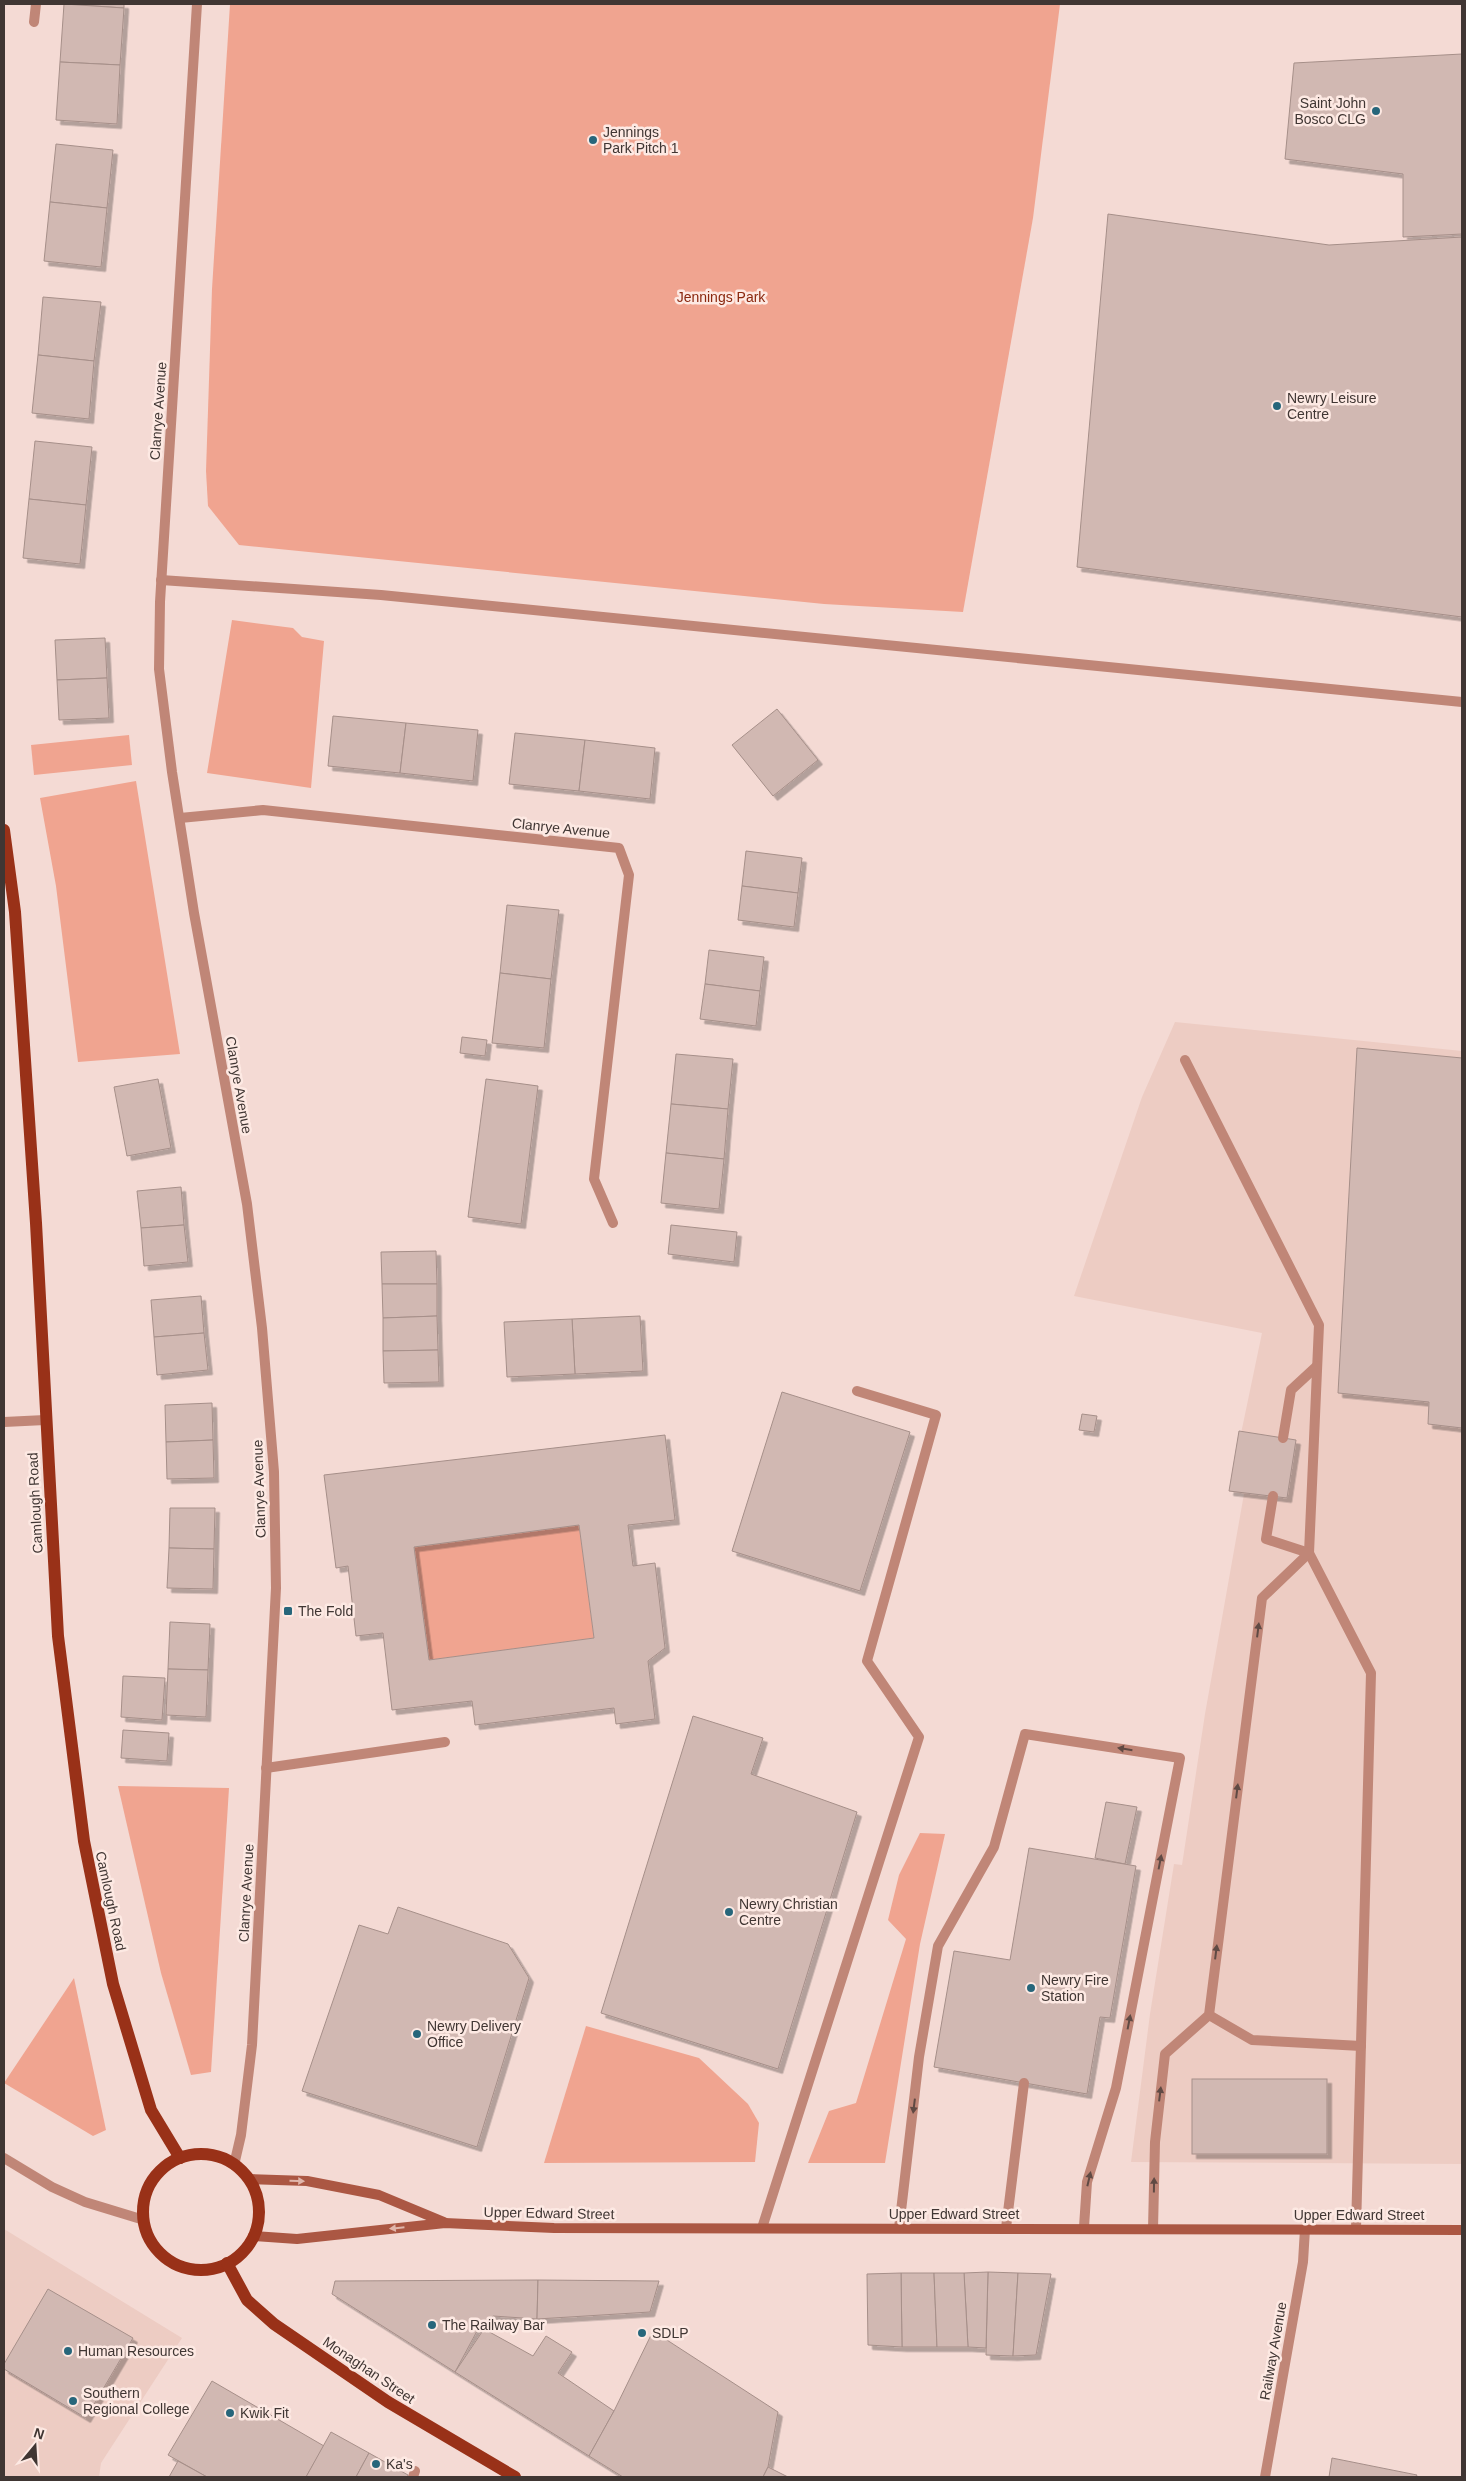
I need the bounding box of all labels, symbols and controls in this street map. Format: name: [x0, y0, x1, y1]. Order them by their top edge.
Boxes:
place label: Saint John Bosco CLG: [1294, 95, 1366, 127]
marker: Saint John Bosco CLG: [1370, 105, 1382, 117]
place label: Jennings Park Pitch 1: [603, 124, 679, 156]
marker: Jennings Park Pitch 1: [587, 134, 599, 146]
park label: Jennings Park: [677, 289, 766, 305]
street label: Clanrye Avenue: [147, 361, 169, 461]
place label: Newry Leisure Centre: [1287, 390, 1377, 422]
marker: Newry Leisure Centre: [1271, 400, 1283, 412]
street label: Clanrye Avenue: [511, 815, 611, 841]
street label: Clanrye Avenue: [223, 1035, 255, 1135]
street label: Clanrye Avenue: [249, 1439, 269, 1539]
street label: Camlough Road: [24, 1452, 46, 1554]
place label: The Fold: [298, 1603, 353, 1619]
marker: The Fold: [282, 1605, 294, 1617]
one-way arrow: [1254, 1621, 1262, 1637]
one-way arrow: [1116, 1745, 1132, 1753]
one-way arrow: [1233, 1783, 1241, 1799]
street label: Clanrye Avenue: [235, 1843, 257, 1943]
street label: Camlough Road: [93, 1850, 129, 1952]
one-way arrow: [1156, 1854, 1164, 1870]
place label: Newry Christian Centre: [739, 1896, 838, 1928]
marker: Newry Christian Centre: [723, 1906, 735, 1918]
one-way arrow: [1212, 1944, 1220, 1960]
place label: Newry Fire Station: [1041, 1972, 1109, 2004]
marker: Newry Fire Station: [1025, 1982, 1037, 1994]
one-way arrow: [1125, 2013, 1133, 2029]
place label: Newry Delivery Office: [427, 2018, 521, 2050]
marker: Newry Delivery Office: [411, 2028, 423, 2040]
one-way arrow: [1156, 2085, 1164, 2101]
one-way arrow: [910, 2098, 918, 2114]
one-way arrow: [1085, 2172, 1093, 2187]
one-way arrow: [290, 2177, 306, 2185]
one-way arrow: [1150, 2177, 1158, 2193]
street label: Upper Edward Street: [484, 2204, 615, 2222]
street label: Upper Edward Street: [889, 2206, 1019, 2222]
street label: Upper Edward Street: [1294, 2207, 1424, 2223]
one-way arrow: [388, 2224, 404, 2232]
street label: Railway Avenue: [1256, 2300, 1290, 2401]
place label: The Railway Bar: [442, 2317, 545, 2333]
marker: The Railway Bar: [426, 2319, 438, 2331]
place label: SDLP: [652, 2325, 689, 2341]
marker: SDLP: [636, 2327, 648, 2339]
street label: Monaghan Street: [320, 2333, 418, 2407]
place label: Human Resources: [78, 2343, 194, 2359]
marker: Human Resources: [62, 2345, 74, 2357]
place label: Southern Regional College: [83, 2385, 190, 2417]
marker: Southern Regional College: [67, 2395, 79, 2407]
place label: Kwik Fit: [240, 2405, 289, 2421]
marker: Kwik Fit: [224, 2407, 236, 2419]
north arrow: [10, 2421, 60, 2471]
text: N: [32, 2424, 46, 2443]
place label: Ka's: [386, 2456, 413, 2472]
marker: Ka's: [370, 2458, 382, 2470]

